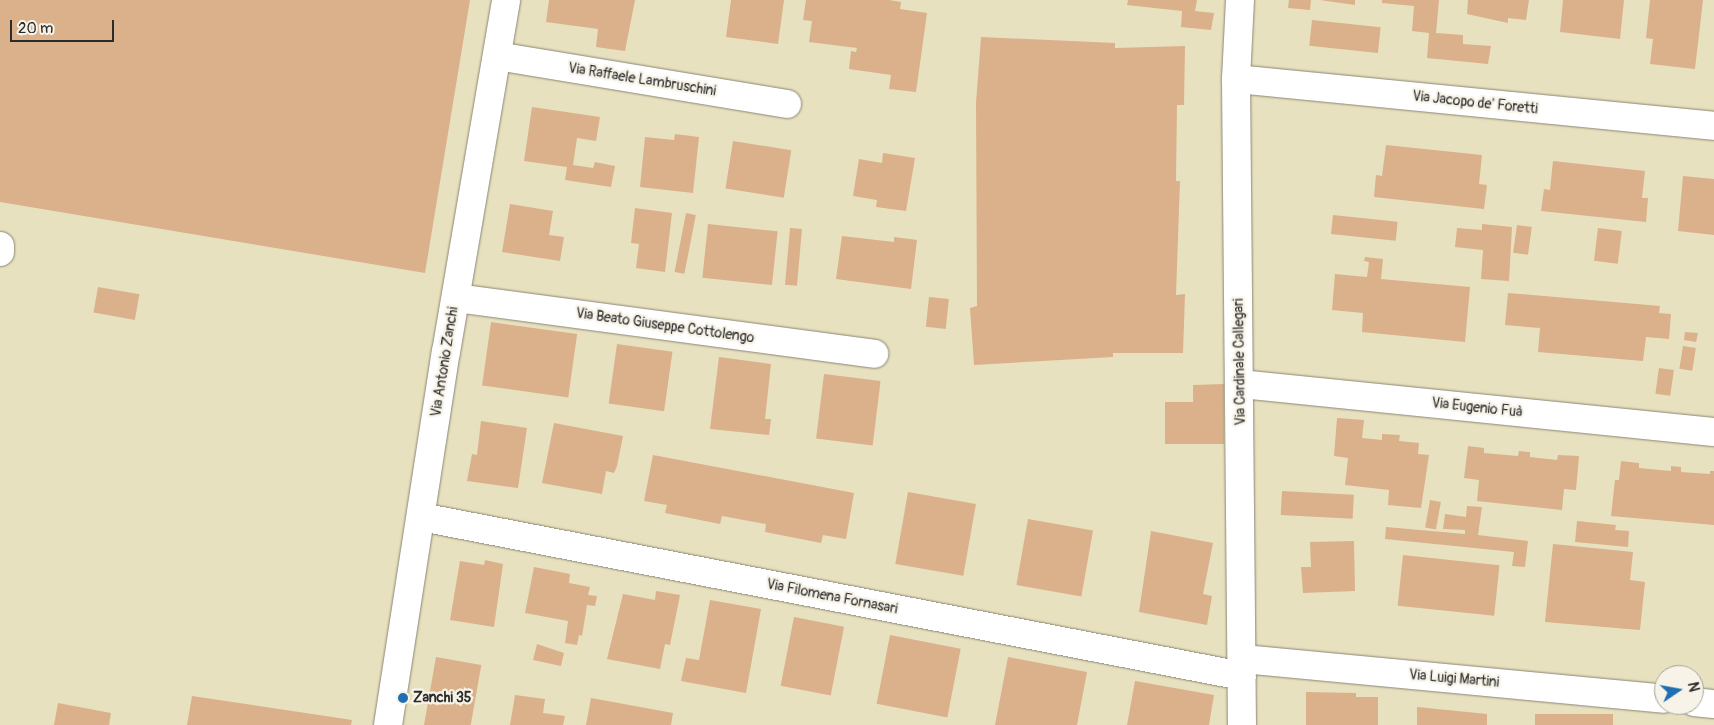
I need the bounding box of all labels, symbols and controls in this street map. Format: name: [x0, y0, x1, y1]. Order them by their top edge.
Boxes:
scale bar: [12, 10, 116, 42]
text: 20 m: [18, 19, 53, 38]
street label: Via Raffaele Lambruschini: [567, 60, 717, 100]
street label: Via Jacopo de' Foretti: [1412, 88, 1538, 118]
street label: Via Cardinale Callegari: [1230, 298, 1250, 426]
street label: Via Beato Giuseppe Cottolengo: [575, 305, 755, 347]
street label: Via Antonio Zanchi: [428, 306, 462, 418]
street label: Via Eugenio Fuà: [1431, 395, 1523, 421]
street label: Via Filomena Fornasari: [765, 576, 899, 618]
north arrow: [1654, 665, 1704, 715]
street label: Via Luigi Martini: [1408, 667, 1500, 691]
text: N: [1684, 681, 1702, 693]
place label: Zanchi 35: [413, 690, 471, 706]
marker: Zanchi 35: [397, 692, 409, 704]

